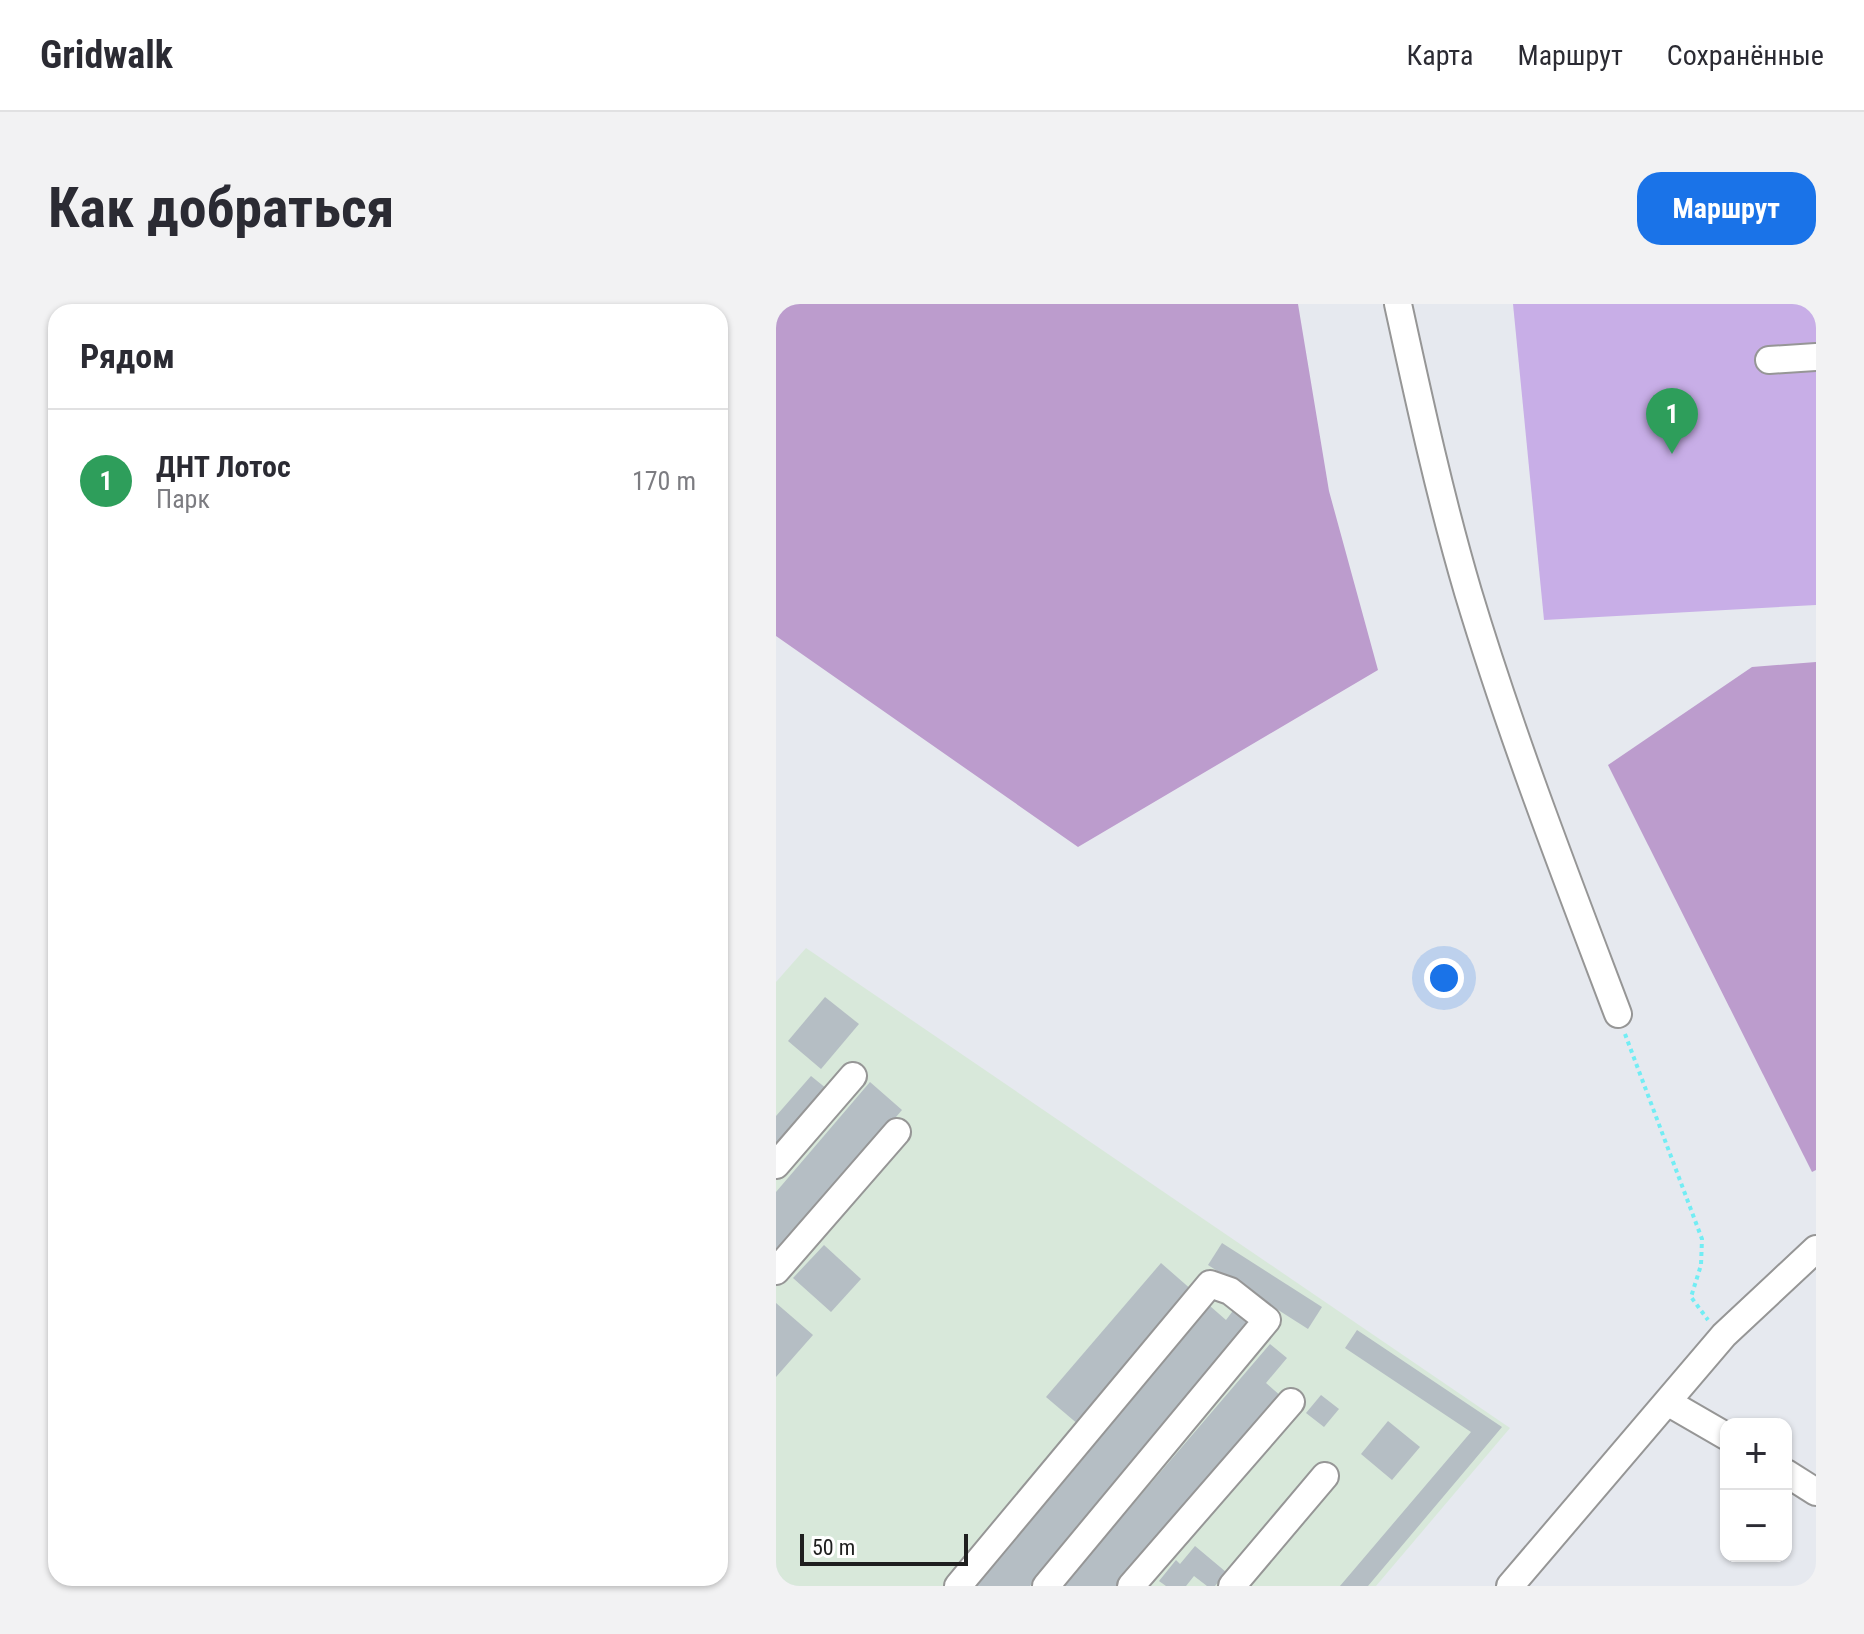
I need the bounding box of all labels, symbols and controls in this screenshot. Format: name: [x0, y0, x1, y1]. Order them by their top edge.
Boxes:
text: Gridwalk: [40, 33, 173, 77]
text: Карта: [1407, 39, 1473, 72]
text: Маршрут: [1517, 39, 1623, 72]
text: Сохранённые: [1667, 39, 1824, 72]
button: Маршрут: [1637, 172, 1816, 245]
text: Как добраться: [48, 175, 394, 241]
text: Рядом: [80, 336, 175, 376]
pin: 1: [1646, 388, 1698, 454]
text: ДНТ Лотос: [156, 449, 291, 484]
text: 1: [99, 466, 113, 496]
text: 170 m: [632, 466, 696, 496]
text: Парк: [156, 484, 210, 514]
your location: [1424, 958, 1464, 998]
map controls: [1720, 1418, 1792, 1562]
button: +: [1720, 1418, 1792, 1490]
button: −: [1720, 1490, 1792, 1562]
scale bar: [800, 1530, 968, 1566]
text: 50 m: [812, 1535, 855, 1560]

